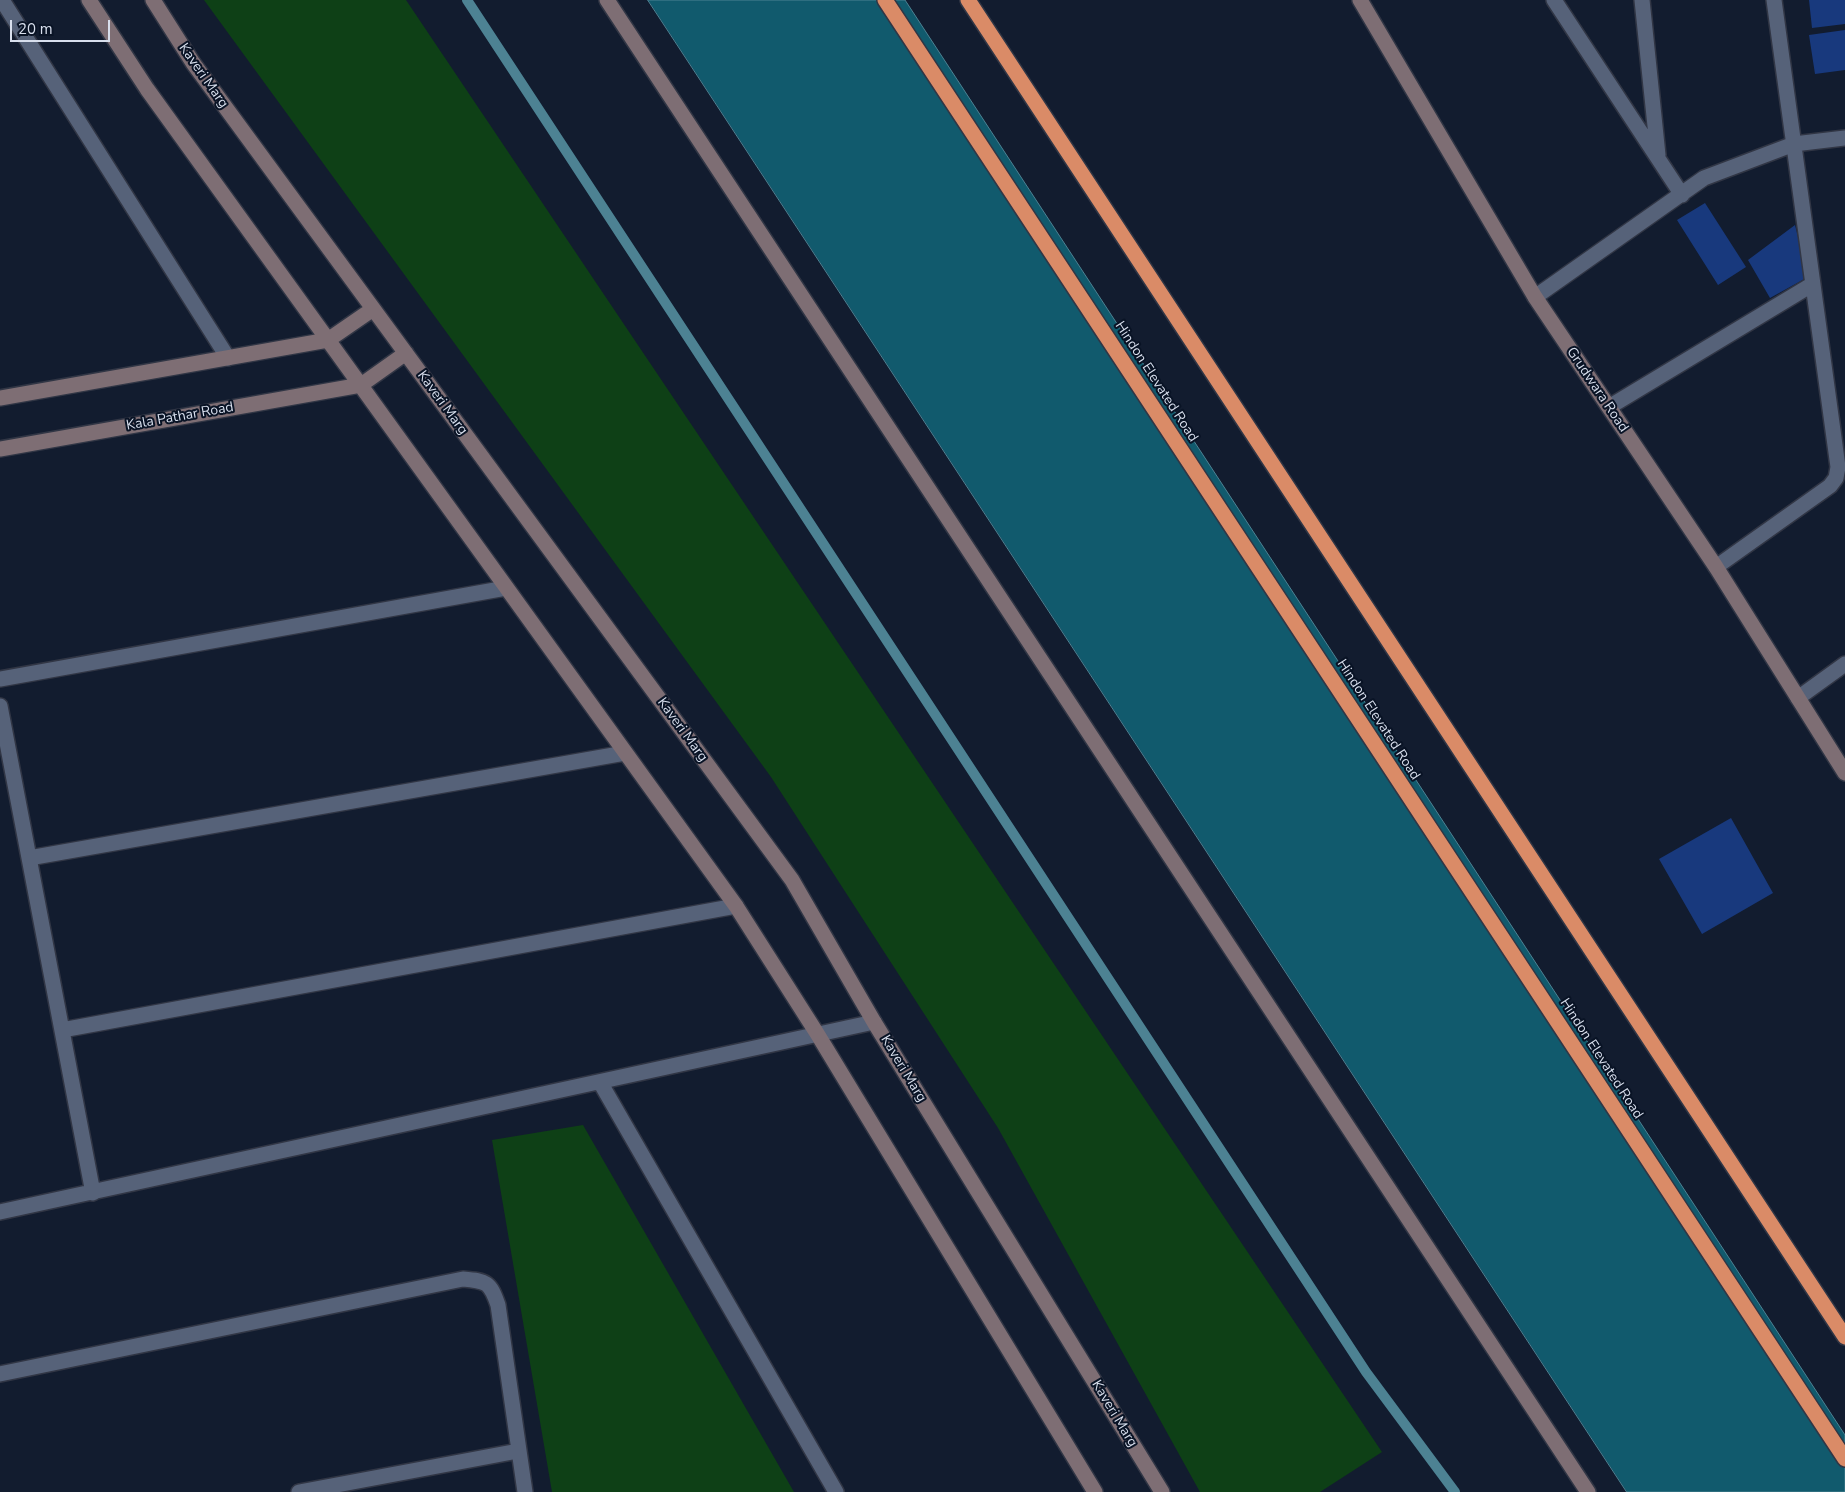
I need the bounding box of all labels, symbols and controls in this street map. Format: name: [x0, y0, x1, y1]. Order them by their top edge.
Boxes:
scale bar: [12, 10, 112, 42]
text: 20 m: [18, 19, 53, 39]
street label: Kaveri Marg: [175, 40, 231, 112]
street label: Hindon Elevated Road: [1111, 319, 1201, 445]
street label: Grudwara Road: [1562, 344, 1632, 436]
street label: Kaveri Marg: [413, 368, 471, 438]
street label: Kala Pathar Road: [125, 399, 235, 435]
street label: Hindon Elevated Road: [1333, 657, 1423, 783]
street label: Kaveri Marg: [653, 695, 711, 765]
street label: Hindon Elevated Road: [1556, 996, 1646, 1122]
street label: Kaveri Marg: [876, 1033, 930, 1105]
street label: Kaveri Marg: [1087, 1378, 1141, 1450]

